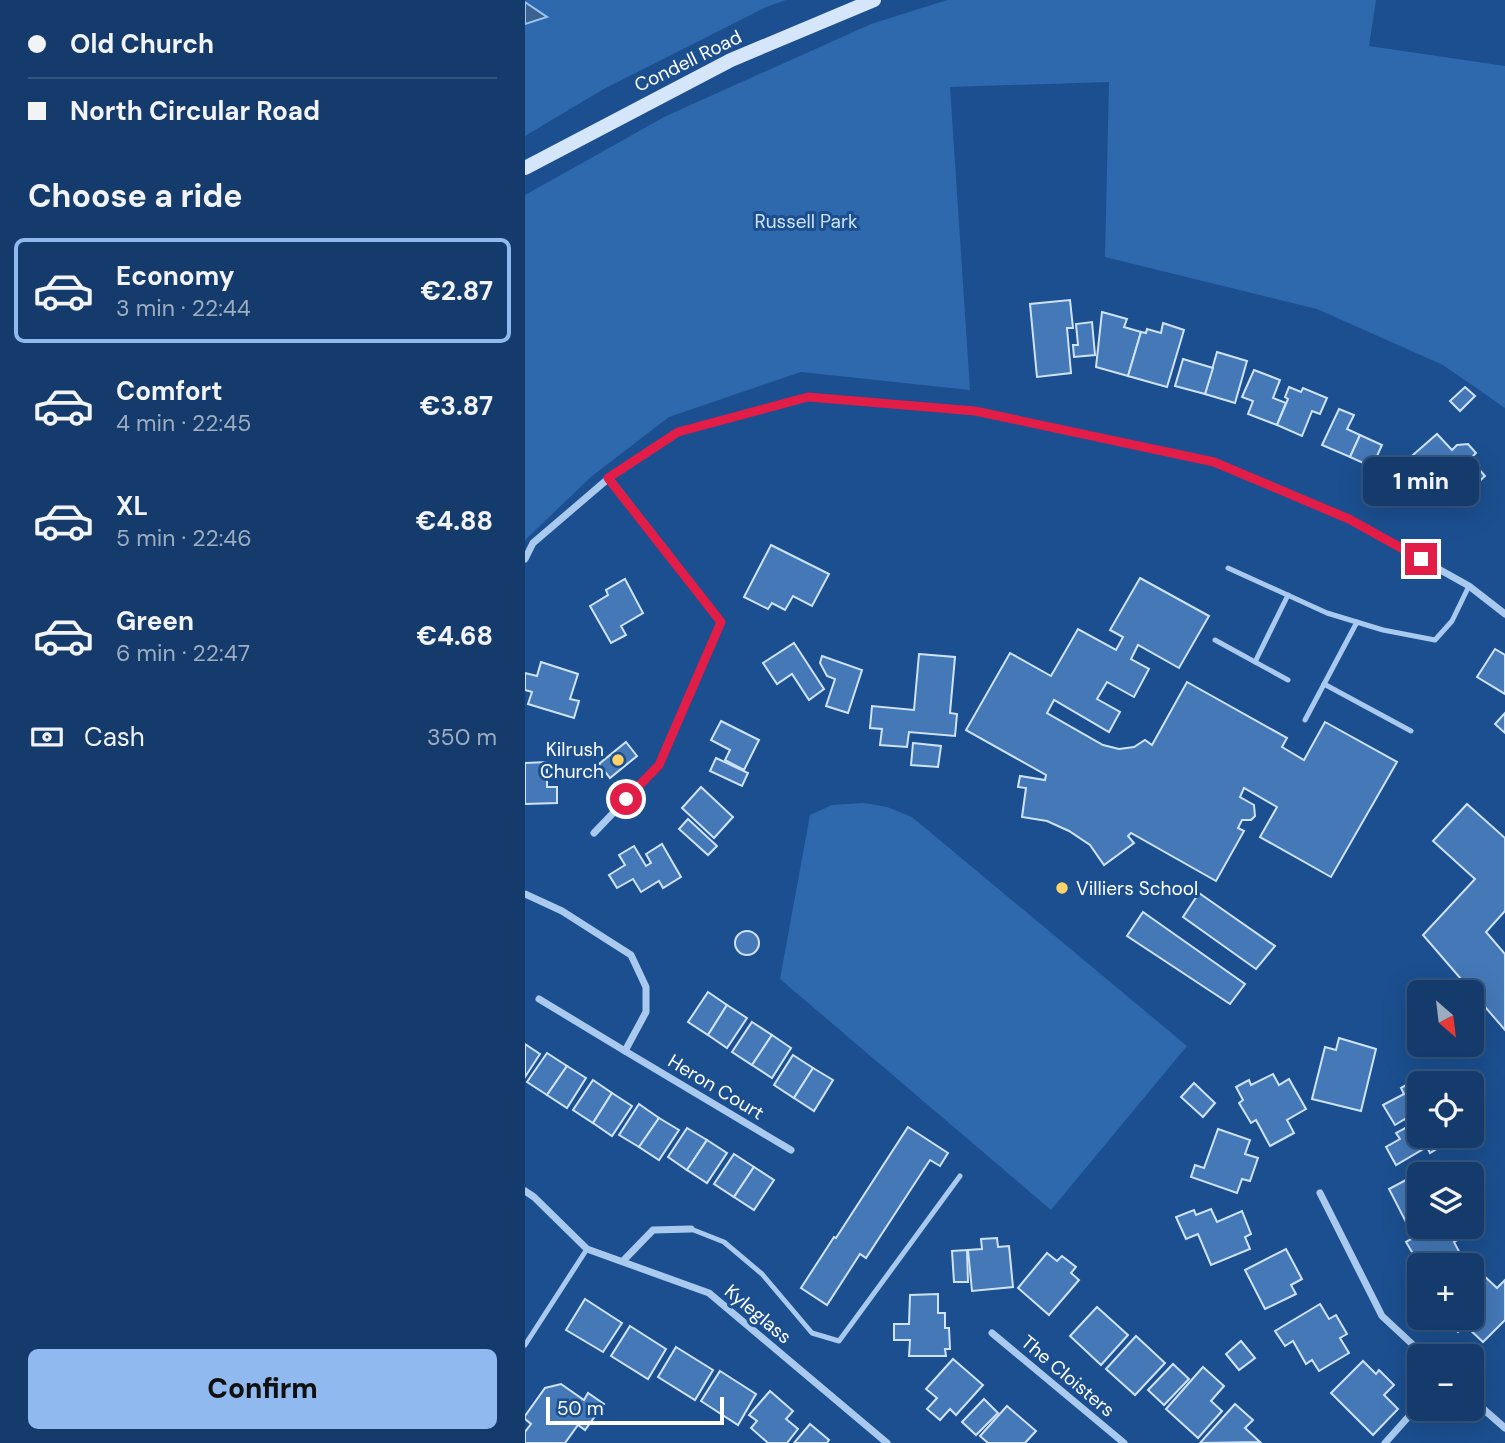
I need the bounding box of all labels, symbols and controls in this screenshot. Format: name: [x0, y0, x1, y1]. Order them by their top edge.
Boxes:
street label: Condell Road: [630, 24, 746, 98]
text: Old Church: [70, 27, 214, 61]
text: North Circular Road: [70, 94, 320, 128]
text: Choose a ride: [28, 175, 243, 217]
park label: Russell Park: [754, 209, 858, 234]
icon: car: [32, 259, 95, 322]
text: Economy: [116, 259, 234, 293]
text: €2.87: [420, 274, 493, 308]
text: 3 min · 22:44: [116, 293, 251, 323]
icon: car: [32, 374, 95, 437]
text: Comfort: [116, 374, 222, 408]
text: €3.87: [420, 389, 493, 423]
text: 4 min · 22:45: [116, 408, 251, 438]
callout: 1 min: [1363, 458, 1479, 506]
text: 1 min: [1393, 466, 1449, 496]
icon: car: [32, 489, 95, 552]
text: XL: [116, 489, 148, 523]
text: €4.88: [416, 504, 493, 538]
text: 5 min · 22:46: [116, 523, 252, 553]
route end: [1405, 543, 1437, 575]
icon: car: [32, 604, 95, 667]
text: Green: [116, 604, 194, 638]
text: €4.68: [416, 619, 493, 653]
text: 6 min · 22:47: [116, 638, 250, 668]
icon: cash: [28, 718, 66, 756]
text: Cash: [84, 720, 145, 754]
text: 350 m: [427, 722, 497, 752]
place label: Kilrush Church: [540, 737, 604, 784]
marker: Kilrush Church: [610, 752, 626, 768]
route start: [610, 783, 642, 815]
place label: Villiers School: [1076, 876, 1198, 901]
marker: Villiers School: [1054, 880, 1070, 896]
north arrow: [1407, 980, 1484, 1057]
map controls: [1407, 980, 1484, 1421]
street label: Heron Court: [663, 1049, 769, 1125]
button: locate: [1407, 1071, 1484, 1148]
button: layers: [1407, 1162, 1484, 1239]
button: +: [1407, 1253, 1484, 1330]
street label: Kyleglass: [719, 1279, 797, 1349]
street label: The Cloisters: [1016, 1330, 1120, 1422]
button: −: [1407, 1344, 1484, 1421]
button: Confirm: [28, 1349, 497, 1429]
scale bar: [546, 1394, 725, 1426]
text: 50 m: [557, 1396, 604, 1421]

